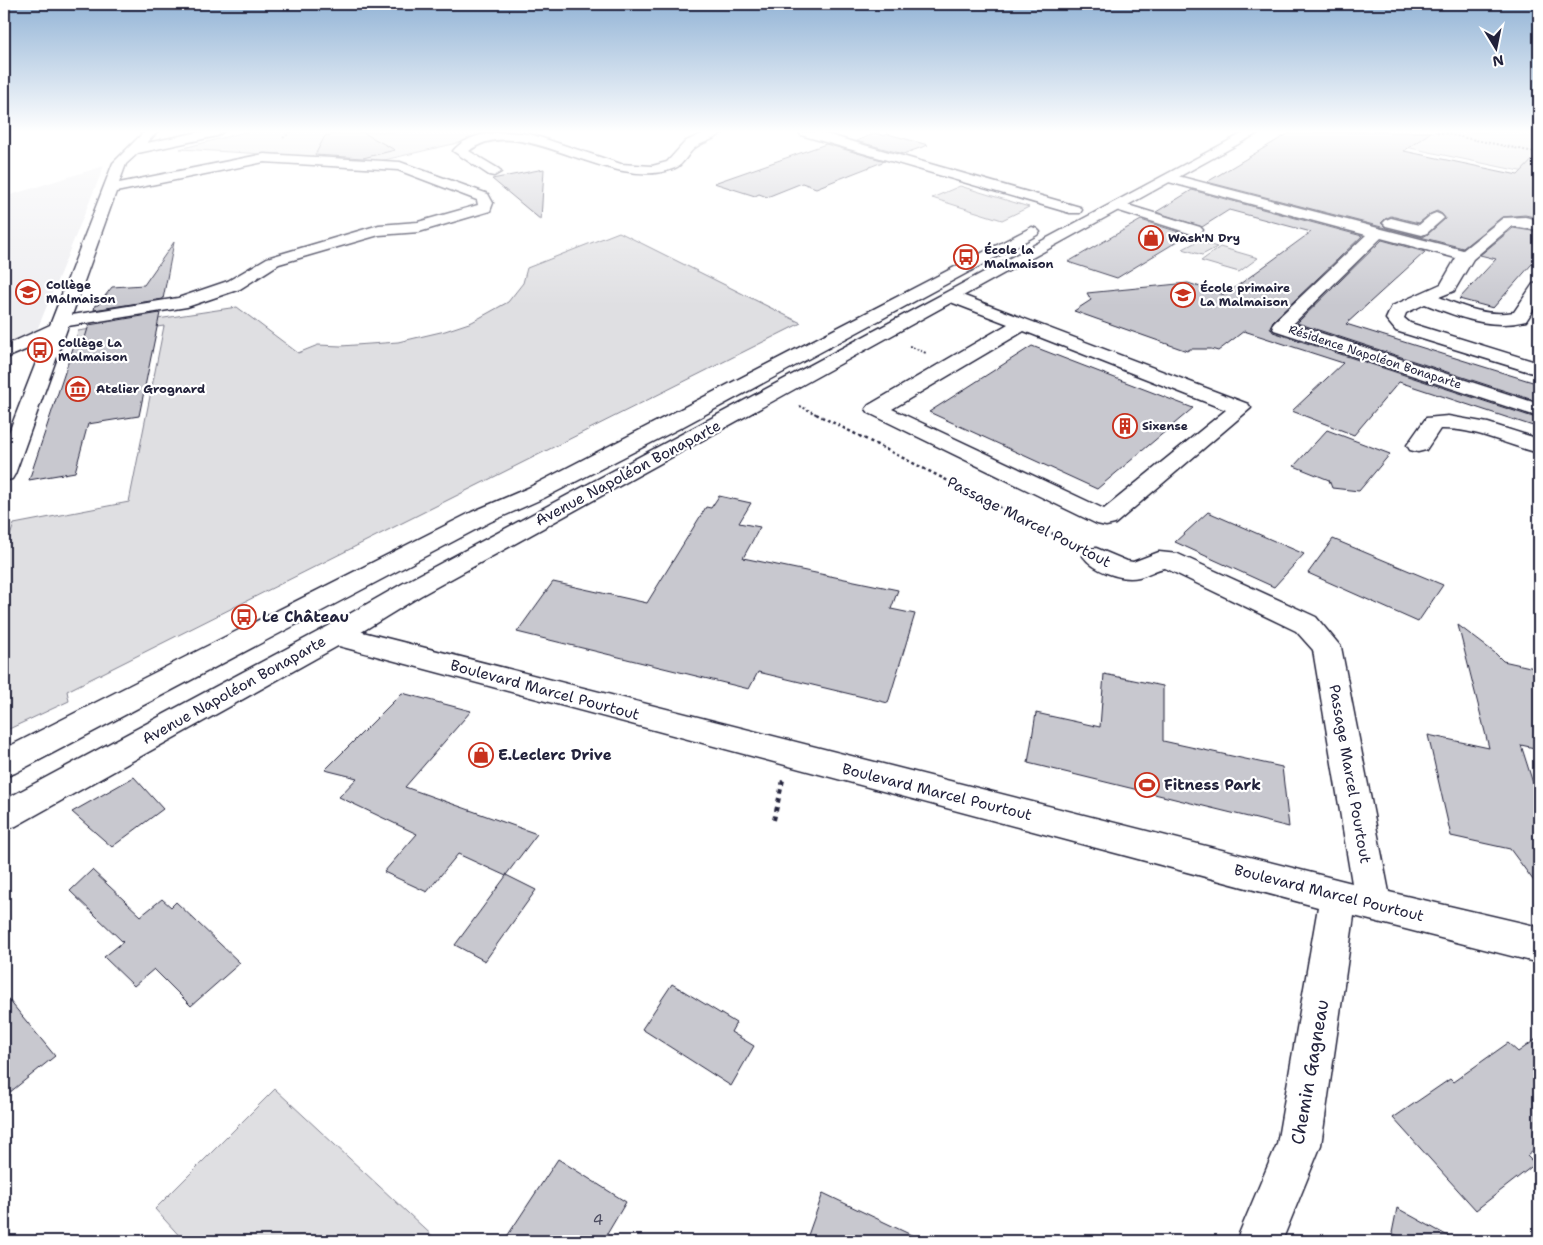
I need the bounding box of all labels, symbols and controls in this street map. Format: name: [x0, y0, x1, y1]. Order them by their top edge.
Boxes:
north arrow: [1470, 22, 1520, 72]
text: N: [1491, 51, 1505, 71]
shop icon: Wash'N Dry: [1138, 225, 1164, 251]
place label: Wash'N Dry: [1168, 230, 1240, 246]
place label: École la Malmaison: [984, 242, 1053, 272]
bus stop icon: École la Malmaison: [953, 244, 979, 270]
place label: Collège Malmaison: [46, 277, 115, 307]
school or university icon: Collège Malmaison: [15, 279, 41, 305]
place label: École primaire La Malmaison: [1200, 280, 1290, 310]
school or university icon: École primaire La Malmaison: [1170, 282, 1196, 308]
street label: Résidence Napoléon Bonaparte: [1286, 321, 1464, 393]
place label: Collège La Malmaison: [58, 335, 127, 365]
bus stop icon: Collège La Malmaison: [27, 337, 53, 363]
museum icon: Atelier Grognard: [65, 376, 91, 402]
place label: Atelier Grognard: [96, 381, 205, 397]
building icon: Sixense: [1112, 413, 1138, 439]
street label: Avenue Napoléon Bonaparte: [532, 416, 724, 530]
place label: Sixense: [1142, 418, 1188, 434]
street label: Passage Marcel Pourtout: [944, 472, 1114, 572]
bus stop icon: Le Château: [231, 604, 257, 630]
place label: Le Château: [262, 607, 349, 627]
street label: Avenue Napoléon Bonaparte: [139, 631, 329, 749]
street label: Boulevard Marcel Pourtout: [448, 655, 642, 725]
street label: Passage Marcel Pourtout: [1324, 683, 1376, 865]
shop icon: E.Leclerc Drive: [468, 742, 494, 768]
place label: E.Leclerc Drive: [498, 745, 612, 765]
street label: Boulevard Marcel Pourtout: [840, 759, 1034, 825]
sports icon: Fitness Park: [1134, 772, 1160, 798]
place label: Fitness Park: [1164, 775, 1261, 795]
street label: Boulevard Marcel Pourtout: [1232, 860, 1426, 926]
street label: Chemin Gagneau: [1285, 998, 1335, 1146]
house number: 4: [593, 1210, 603, 1230]

